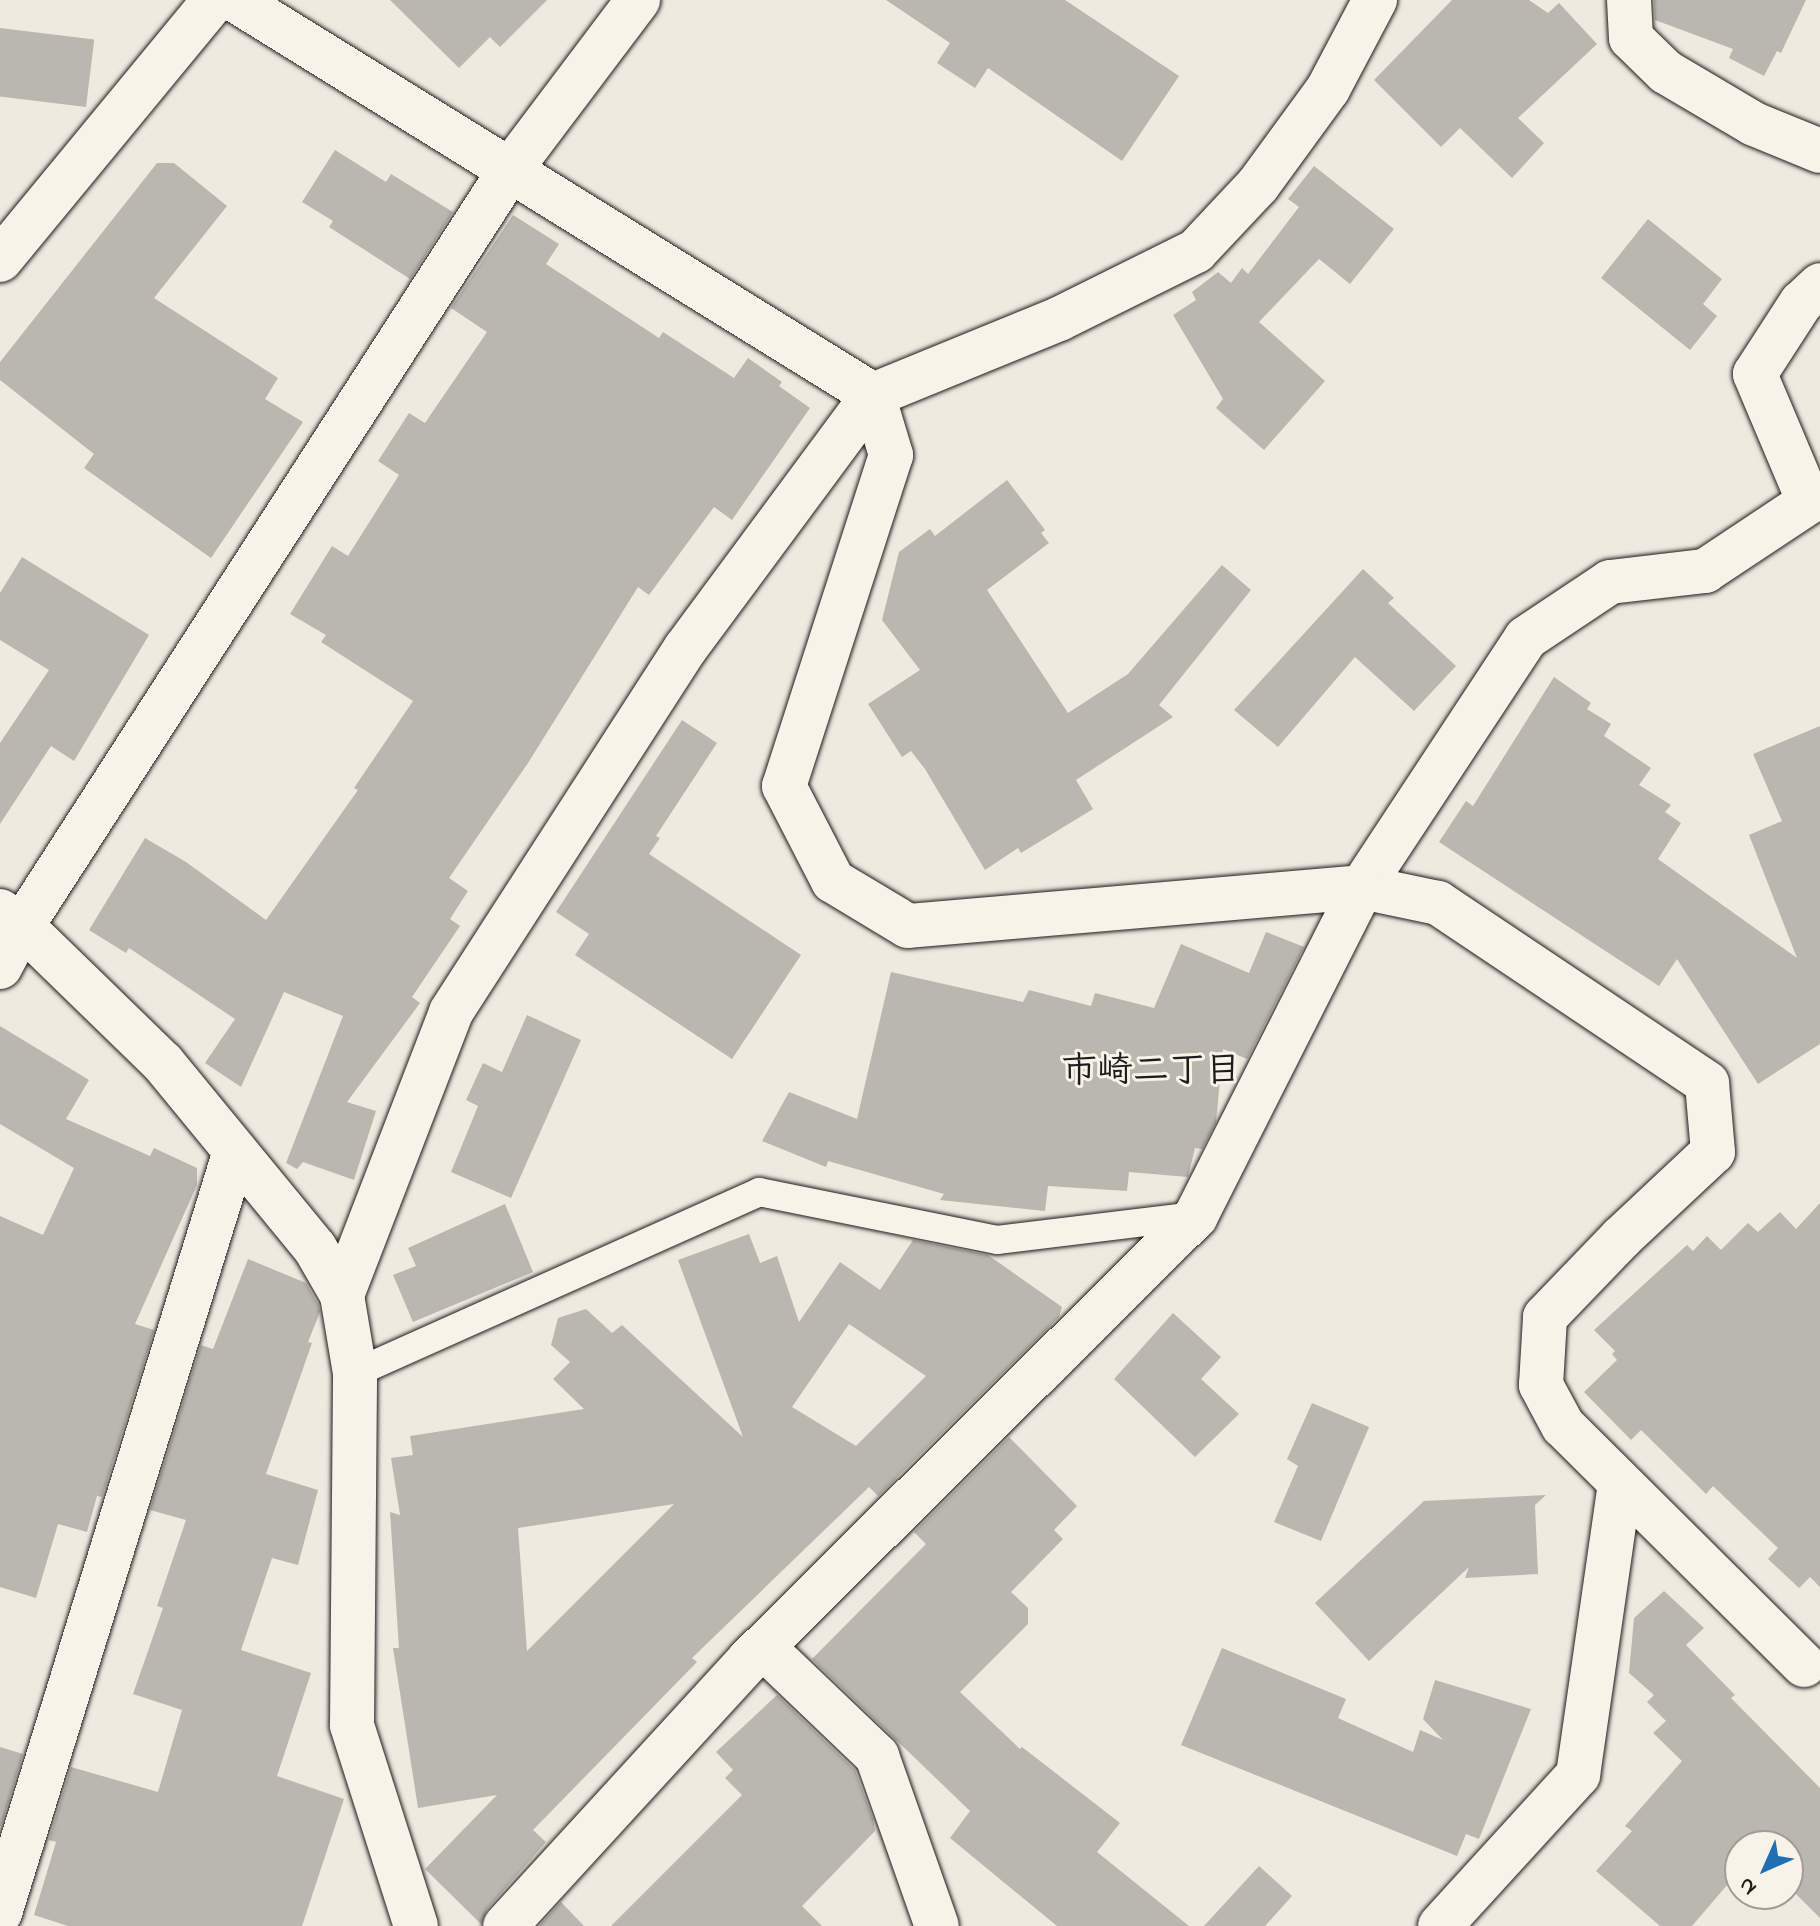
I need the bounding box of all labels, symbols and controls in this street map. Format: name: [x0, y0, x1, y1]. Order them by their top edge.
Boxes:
district label: 市崎二丁目: [1061, 1051, 1241, 1095]
north arrow: [1724, 1830, 1804, 1910]
text: N: [1732, 1869, 1765, 1902]

